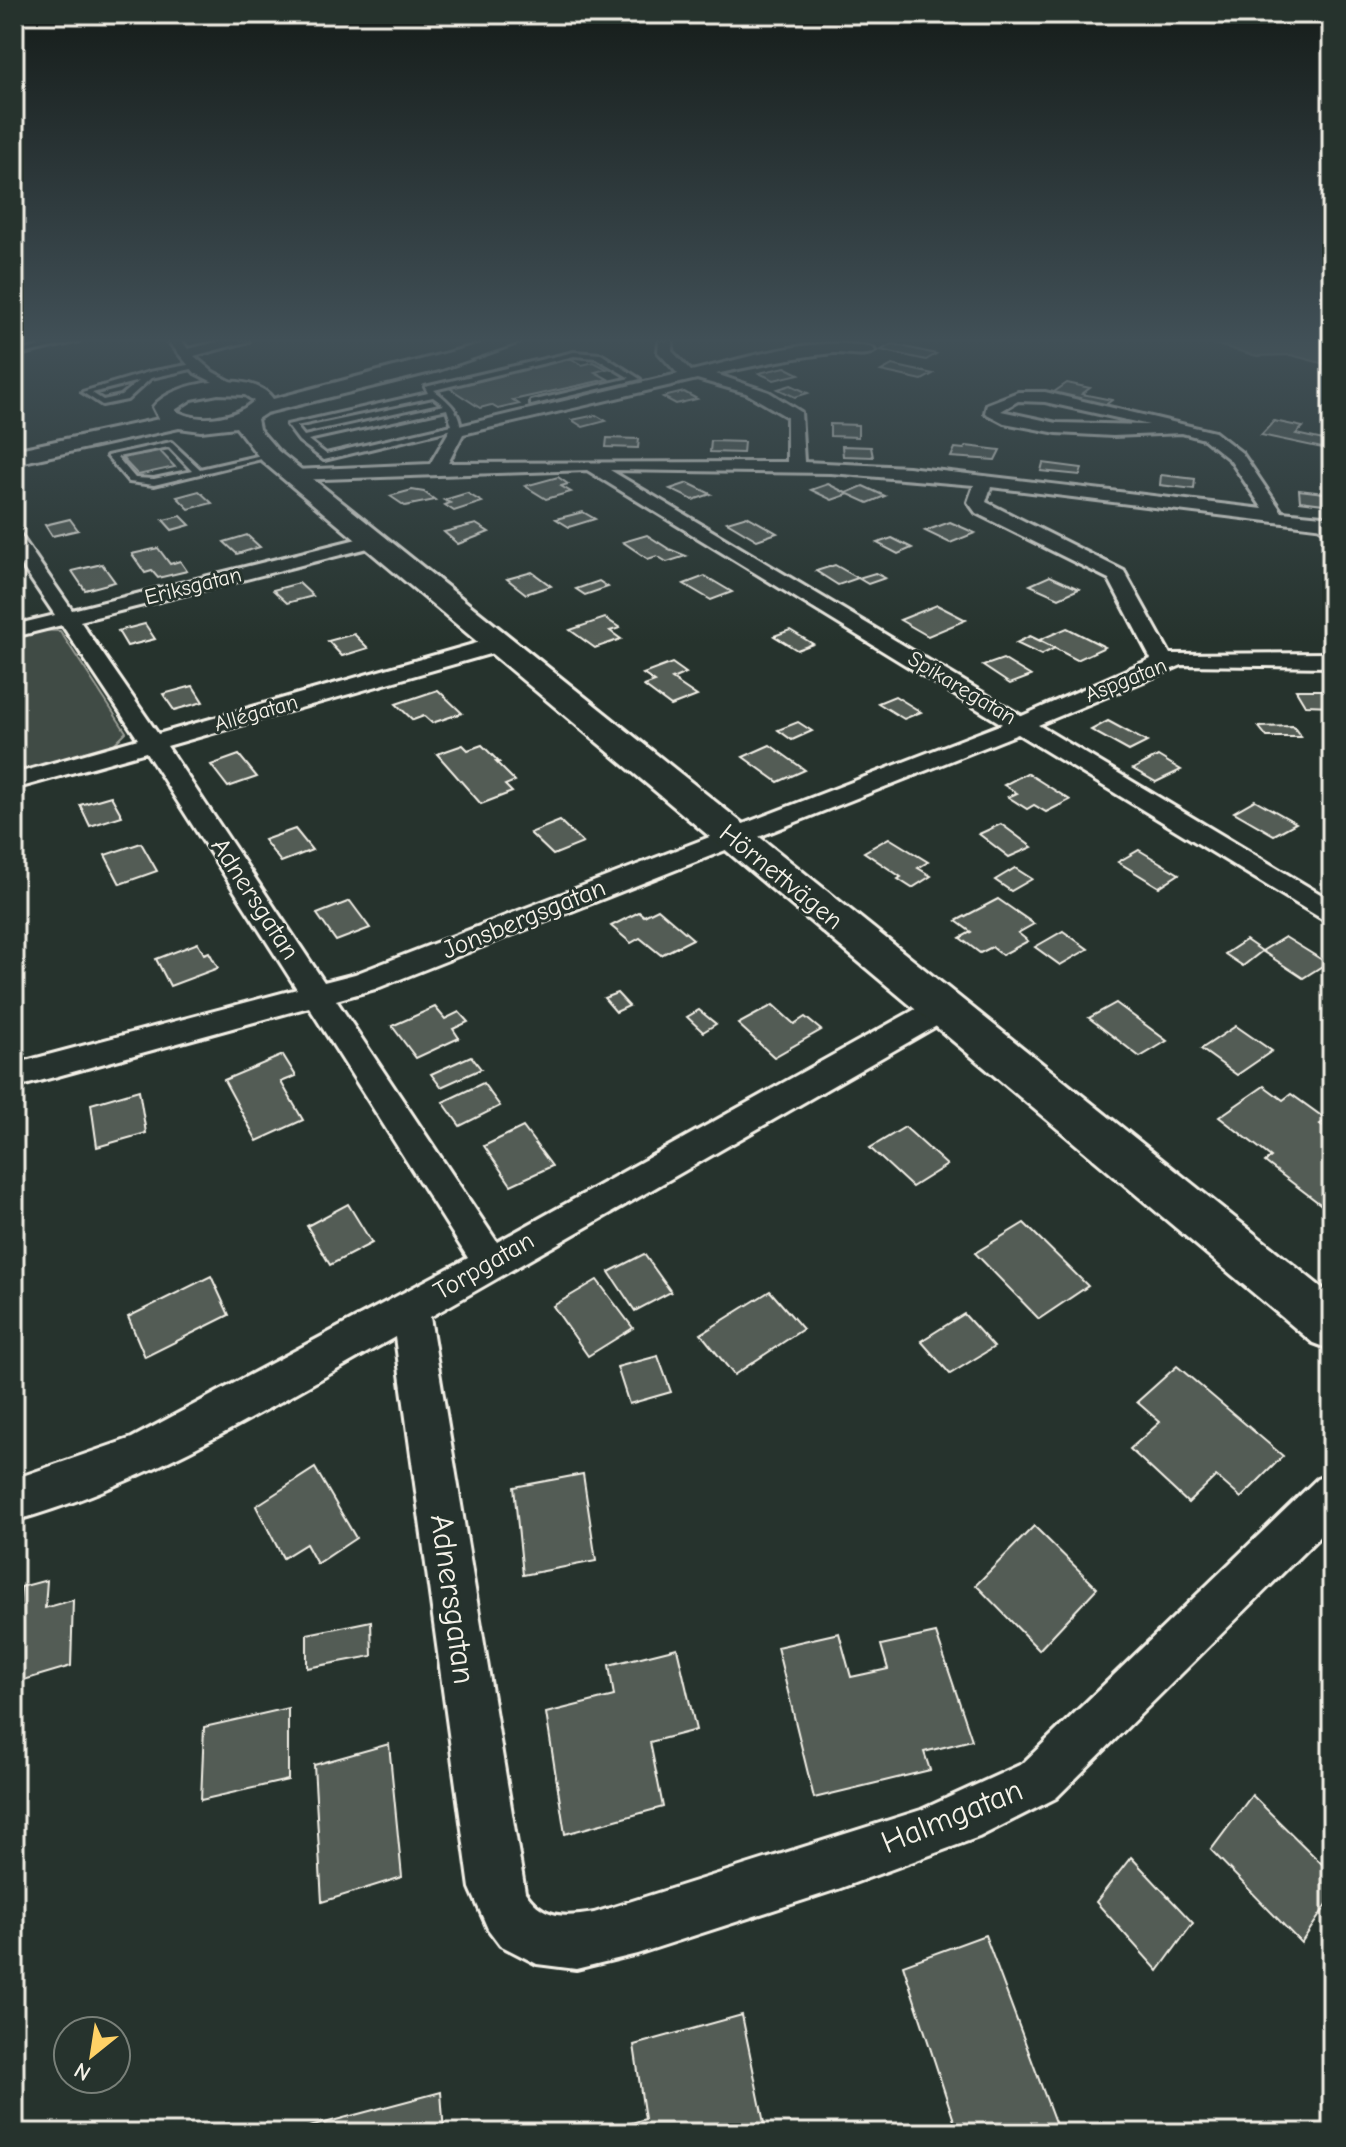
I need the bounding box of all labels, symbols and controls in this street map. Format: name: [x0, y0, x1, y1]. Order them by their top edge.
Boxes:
street label: Eriksgatan: [142, 561, 244, 611]
street label: Spikaregatan: [903, 645, 1021, 731]
street label: Aspgatan: [1081, 652, 1171, 708]
street label: Allégatan: [211, 689, 301, 737]
street label: Hörnettvägen: [713, 818, 849, 936]
street label: Adnersgatan: [205, 833, 305, 965]
street label: Jonsbergsgatan: [438, 873, 610, 965]
street label: Torpgatan: [429, 1225, 539, 1307]
street label: Adnersgatan: [423, 1512, 483, 1686]
street label: Halmgatan: [876, 1771, 1028, 1861]
north arrow: [52, 2015, 132, 2095]
text: N: [70, 2057, 95, 2086]

